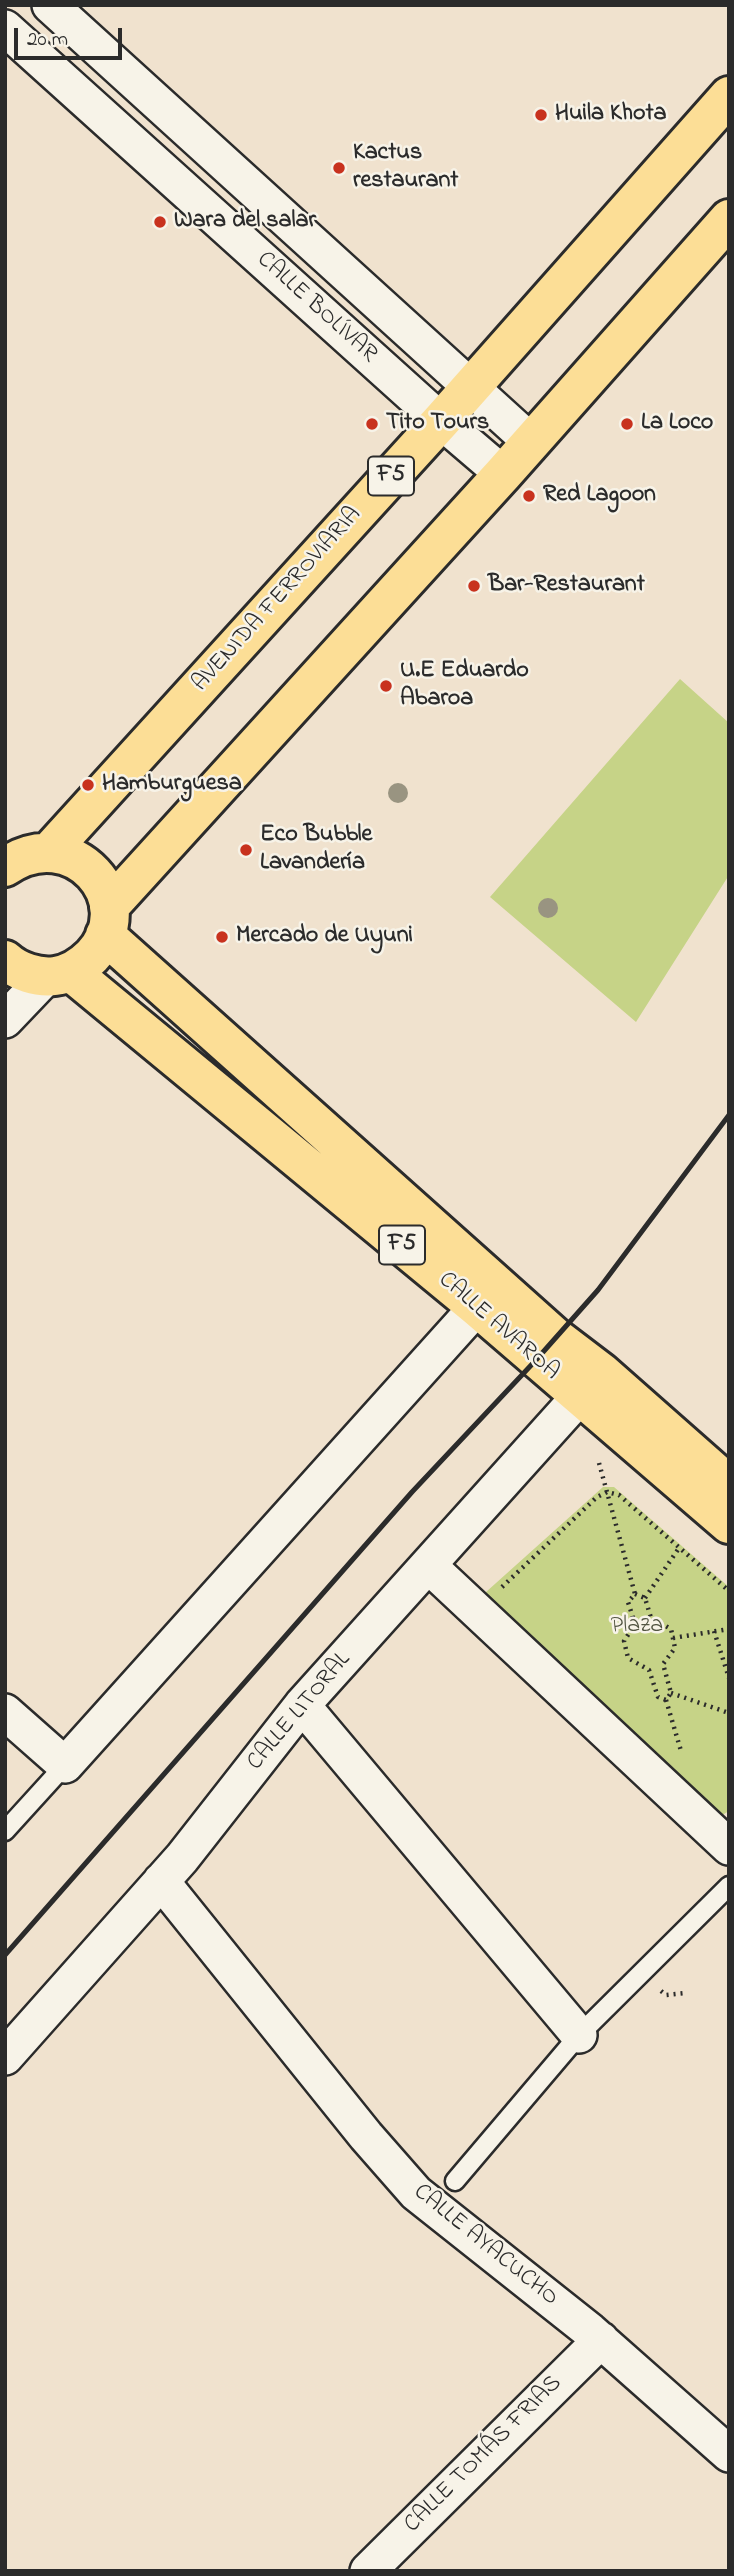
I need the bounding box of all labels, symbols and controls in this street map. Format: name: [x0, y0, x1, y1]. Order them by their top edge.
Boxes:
scale bar: [18, 14, 126, 58]
text: 20 m: [27, 25, 68, 55]
place label: Huila Khota: [555, 101, 666, 129]
marker: Huila Khota: [533, 107, 549, 123]
place label: Kactus restaurant: [353, 140, 458, 196]
marker: Kactus restaurant: [331, 160, 347, 176]
place label: Wara del salar: [174, 208, 316, 236]
marker: Wara del salar: [152, 214, 168, 230]
street label: CALLE BOLÍVAR: [250, 246, 382, 370]
place label: Tito Tours: [386, 410, 489, 438]
place label: La Loco: [641, 410, 713, 438]
marker: Tito Tours: [364, 416, 380, 432]
marker: La Loco: [619, 416, 635, 432]
road number: F5: [368, 456, 414, 496]
place label: Red Lagoon: [543, 482, 656, 510]
marker: Red Lagoon: [521, 488, 537, 504]
street label: AVENIDA FERROVIARIA: [187, 502, 369, 698]
place label: Bar-Restaurant: [488, 572, 645, 600]
marker: Bar-Restaurant: [466, 578, 482, 594]
place label: U.E Eduardo Abaroa: [400, 658, 529, 714]
marker: U.E Eduardo Abaroa: [378, 678, 394, 694]
place label: Hamburguesa: [102, 771, 242, 799]
marker: Hamburguesa: [80, 777, 96, 793]
place label: Eco Bubble Lavandería: [260, 822, 372, 878]
marker: Eco Bubble Lavandería: [238, 842, 254, 858]
place label: Mercado de Uyuni: [236, 923, 413, 951]
marker: Mercado de Uyuni: [214, 929, 230, 945]
road number: F5: [379, 1226, 425, 1264]
street label: CALLE AVAROA: [432, 1267, 564, 1387]
park label: Plaza: [611, 1613, 663, 1641]
street label: CALLE LITORAL: [242, 1647, 358, 1777]
street label: CALLE AYACUCHO: [407, 2179, 563, 2313]
street label: CALLE TOMÁS FRIAS: [399, 2370, 569, 2540]

